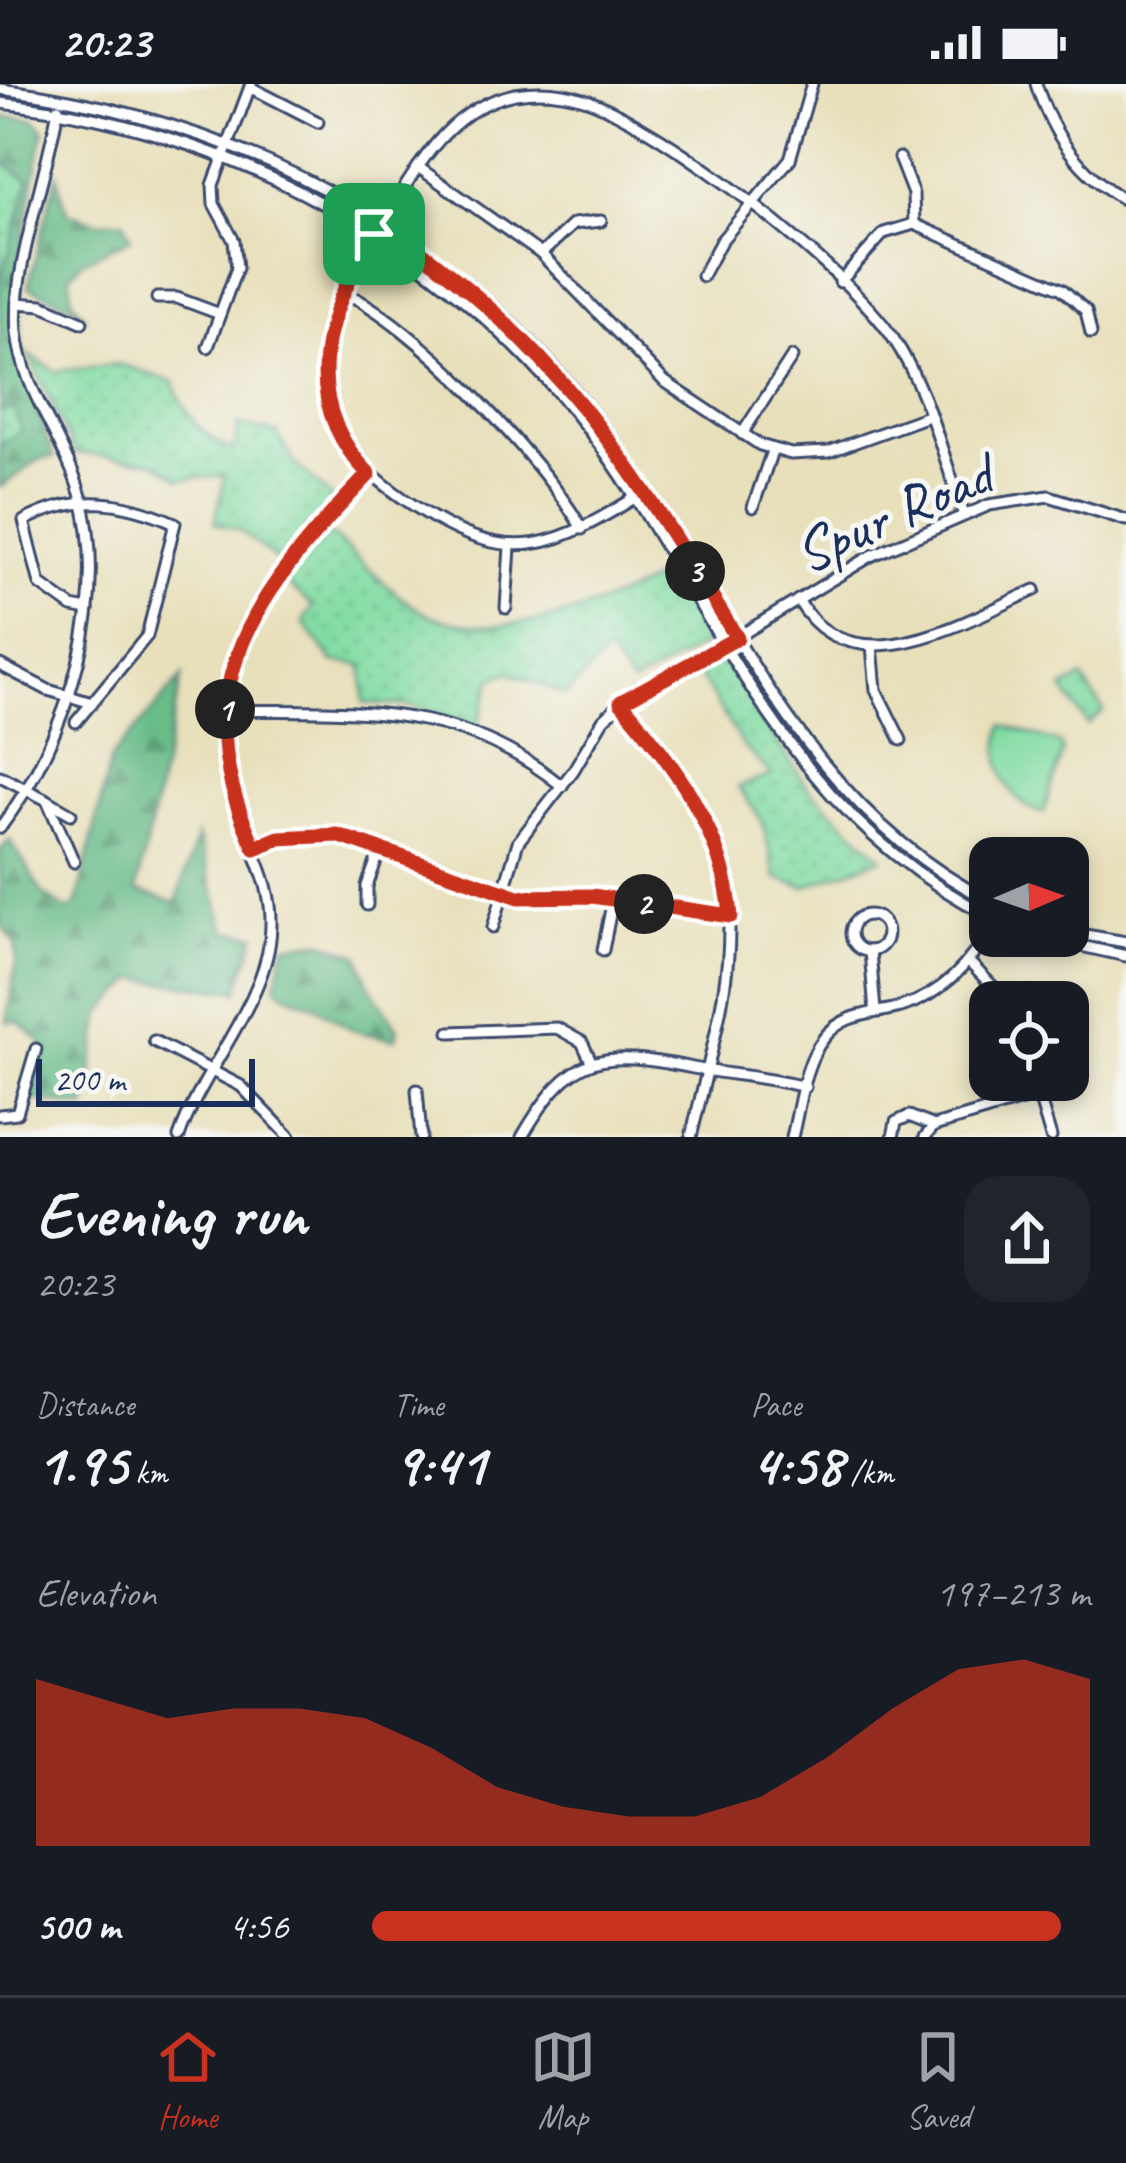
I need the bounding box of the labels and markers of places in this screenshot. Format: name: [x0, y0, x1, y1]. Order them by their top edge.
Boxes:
pin: [323, 183, 425, 285]
pin: 3: [665, 541, 725, 601]
pin: 1: [195, 679, 255, 739]
pin: 2: [614, 874, 674, 934]

